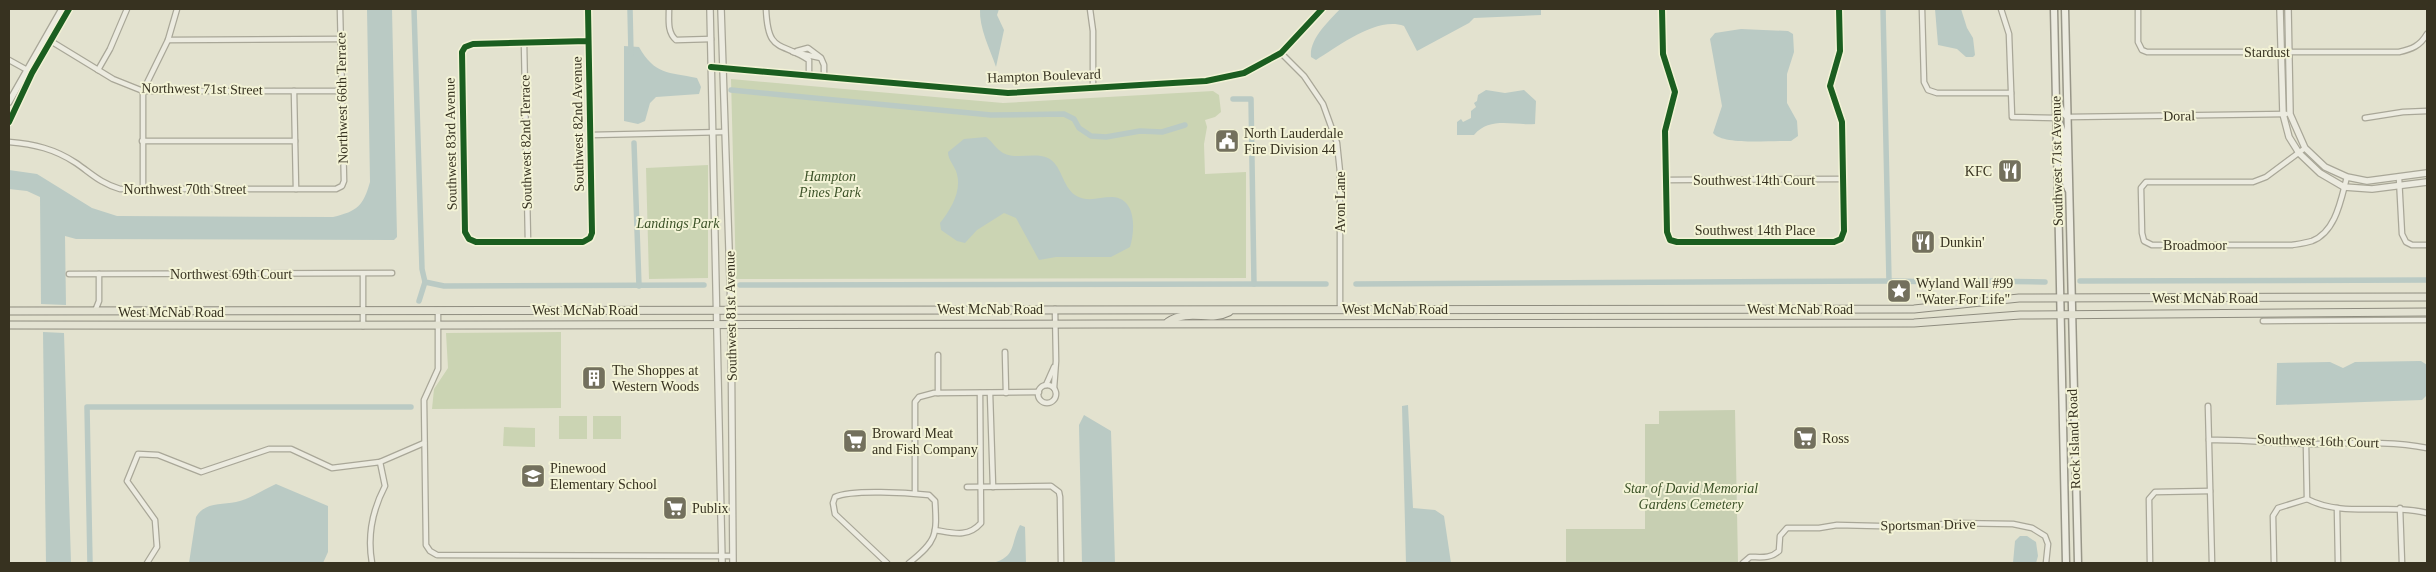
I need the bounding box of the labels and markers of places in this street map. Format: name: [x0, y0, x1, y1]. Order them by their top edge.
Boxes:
place label: North Lauderdale Fire Division 44: [1244, 126, 1343, 157]
public building icon: North Lauderdale Fire Division 44: [1214, 128, 1240, 154]
restaurant icon: KFC: [1997, 158, 2023, 184]
place label: KFC: [1965, 164, 1992, 179]
restaurant icon: Dunkin': [1910, 229, 1936, 255]
place label: Dunkin': [1940, 235, 1985, 250]
place label: Wyland Wall #99 "Water For Life": [1916, 276, 2013, 307]
place icon: Wyland Wall #99 "Water For Life": [1886, 278, 1912, 304]
place label: The Shoppes at Western Woods: [612, 363, 699, 394]
building icon: The Shoppes at Western Woods: [581, 365, 607, 391]
supermarket icon: Ross: [1792, 425, 1818, 451]
place label: Broward Meat and Fish Company: [872, 426, 978, 457]
supermarket icon: Broward Meat and Fish Company: [842, 428, 868, 454]
place label: Ross: [1822, 431, 1849, 446]
place label: Pinewood Elementary School: [550, 461, 657, 492]
school or university icon: Pinewood Elementary School: [520, 463, 546, 489]
supermarket icon: Publix: [662, 495, 688, 521]
place label: Publix: [692, 501, 729, 516]

